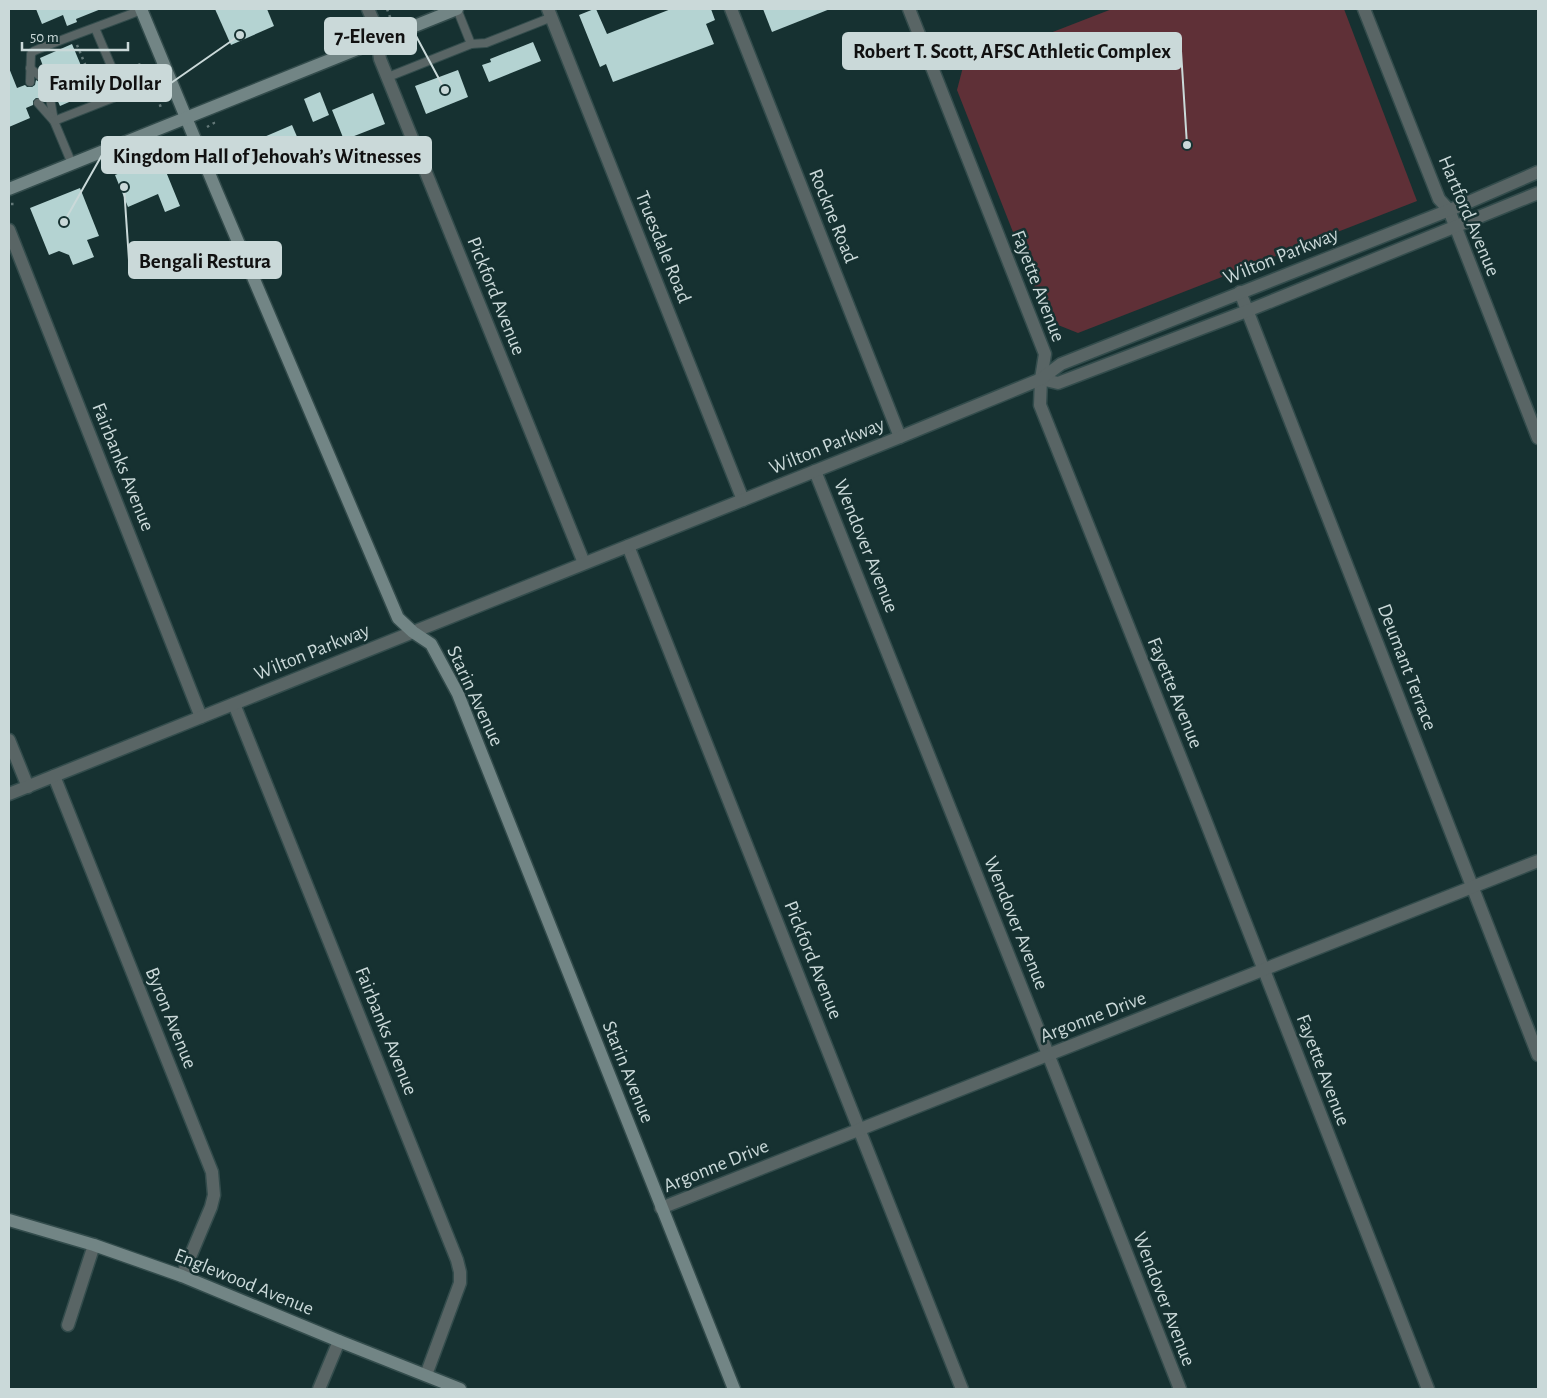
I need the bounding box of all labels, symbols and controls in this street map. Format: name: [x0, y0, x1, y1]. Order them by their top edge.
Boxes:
callout: 7-Eleven: [325, 18, 416, 54]
scale bar: [22, 20, 129, 52]
text: 7-Eleven: [334, 26, 406, 47]
text: 50 m: [30, 30, 59, 45]
callout: Robert T. Scott, AFSC Athletic Complex: [843, 33, 1181, 69]
text: Robert T. Scott, AFSC Athletic Complex: [853, 41, 1171, 62]
callout: Family Dollar: [39, 65, 171, 101]
text: Family Dollar: [49, 73, 162, 94]
callout: Kingdom Hall of Jehovah’s Witnesses: [102, 137, 431, 173]
text: Kingdom Hall of Jehovah’s Witnesses: [113, 146, 421, 167]
street label: Hartford Avenue: [1435, 153, 1503, 279]
street label: Rockne Road: [805, 166, 861, 266]
street label: Truesdale Road: [632, 188, 694, 306]
street label: Wilton Parkway: [1221, 224, 1342, 288]
street label: Fayette Avenue: [1008, 227, 1068, 345]
street label: Pickford Avenue: [463, 234, 529, 358]
callout: Bengali Restura: [129, 242, 281, 278]
text: Bengali Restura: [139, 251, 271, 272]
street label: Fairbanks Avenue: [88, 400, 158, 534]
street label: Wilton Parkway: [767, 414, 888, 478]
street label: Wendover Avenue: [830, 476, 902, 616]
street label: Deumant Terrace: [1374, 601, 1440, 733]
street label: Wilton Parkway: [252, 620, 373, 684]
street label: Fayette Avenue: [1144, 635, 1206, 751]
street label: Starin Avenue: [443, 643, 507, 749]
street label: Wendover Avenue: [980, 853, 1052, 993]
street label: Pickford Avenue: [780, 898, 846, 1022]
street label: Fairbanks Avenue: [351, 964, 421, 1098]
street label: Byron Avenue: [142, 965, 200, 1071]
street label: Argonne Drive: [1037, 988, 1149, 1046]
street label: Fayette Avenue: [1293, 1011, 1353, 1129]
street label: Starin Avenue: [598, 1018, 658, 1126]
street label: Argonne Drive: [660, 1136, 772, 1196]
street label: Wendover Avenue: [1129, 1229, 1199, 1369]
street label: Englewood Avenue: [171, 1245, 317, 1319]

